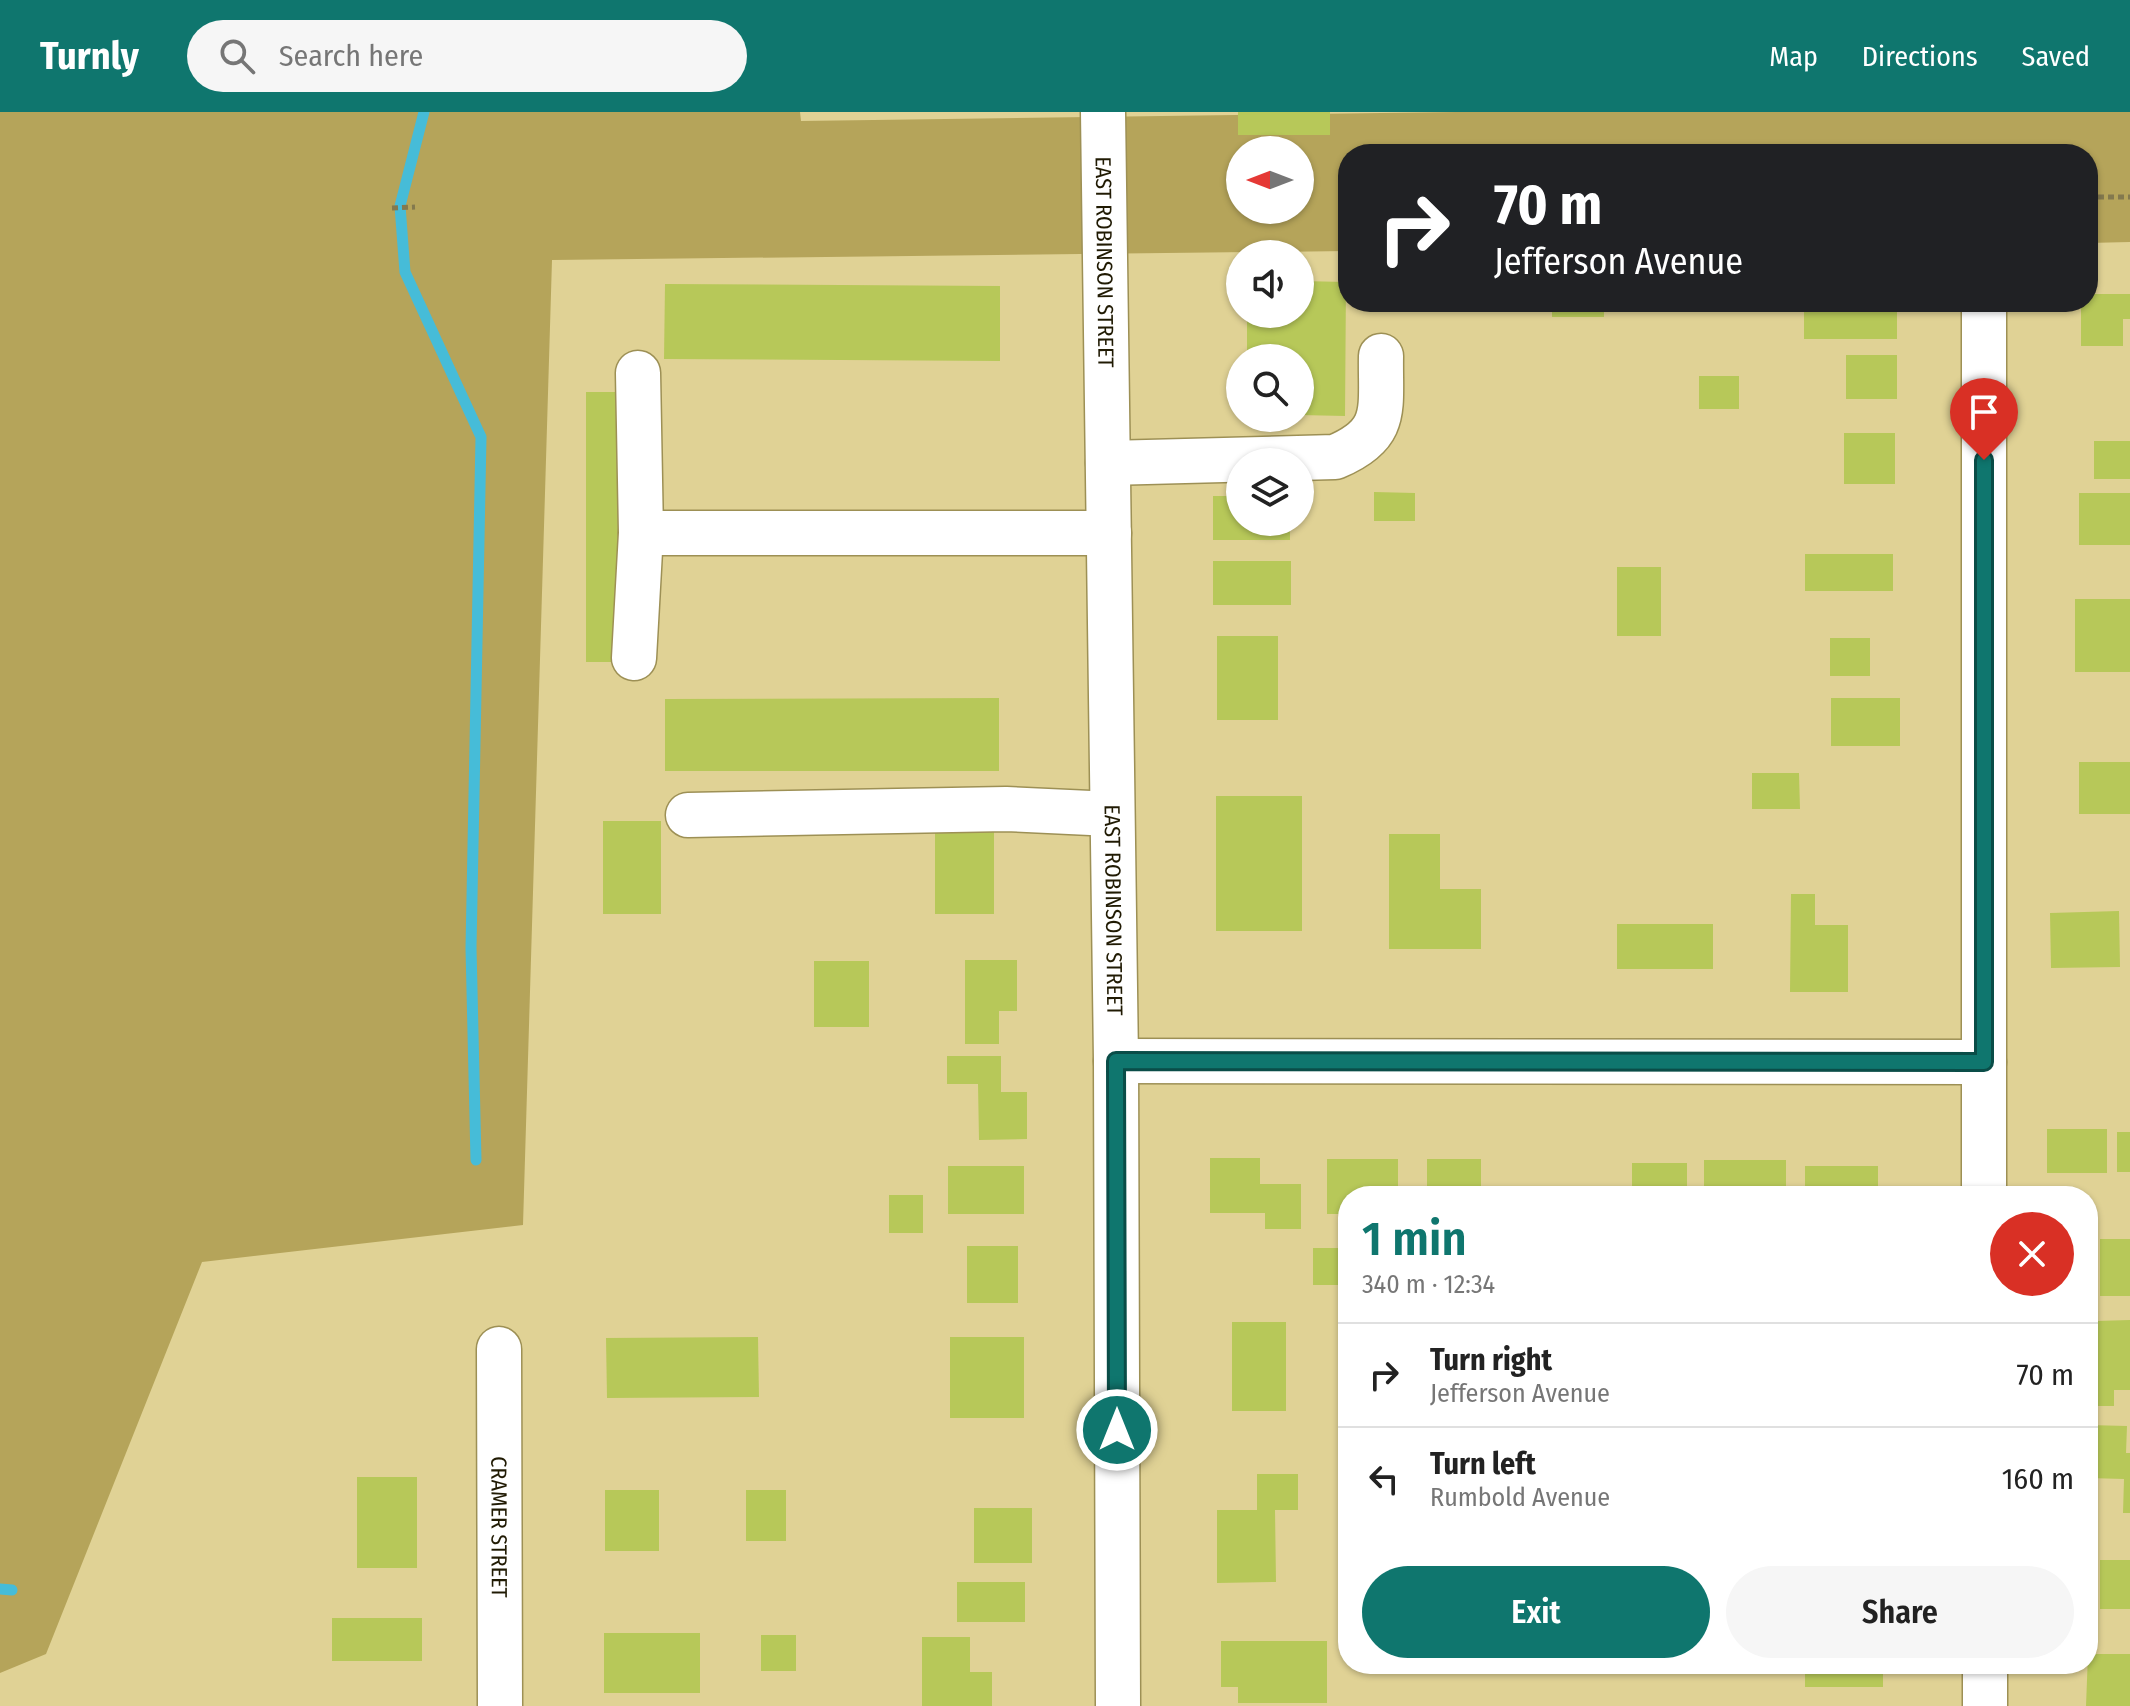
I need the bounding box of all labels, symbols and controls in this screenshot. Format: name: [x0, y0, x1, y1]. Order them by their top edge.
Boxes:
search box: [187, 20, 747, 92]
text: Turnly: [40, 33, 139, 79]
icon: search: [215, 34, 259, 78]
text: Search here: [279, 38, 423, 74]
text: Map: [1769, 40, 1818, 73]
text: Directions: [1862, 40, 1978, 73]
text: Saved: [2022, 40, 2090, 73]
north arrow: [1226, 136, 1314, 224]
map controls: [1226, 136, 1314, 536]
street label: EAST ROBINSON STREET: [1090, 156, 1120, 369]
text: 70 m: [1494, 172, 1602, 239]
icon: right: [1362, 176, 1466, 280]
button: sound: [1226, 240, 1314, 328]
text: Jefferson Avenue: [1494, 240, 1743, 284]
button: search: [1226, 344, 1314, 432]
pin: [1950, 378, 2018, 460]
icon: arrive: [1962, 390, 2006, 434]
button: layers: [1226, 448, 1314, 536]
street label: EAST ROBINSON STREET: [1098, 804, 1128, 1017]
text: 1 min: [1362, 1210, 1467, 1268]
button: close: [1990, 1212, 2074, 1296]
text: 340 m · 12:34: [1362, 1269, 1495, 1300]
text: Turn right: [1430, 1342, 1552, 1378]
icon: right: [1362, 1353, 1406, 1397]
text: 70 m: [2016, 1357, 2074, 1393]
text: Jefferson Avenue: [1430, 1378, 1610, 1409]
position arrow: [1075, 1388, 1159, 1472]
text: Turn left: [1430, 1446, 1536, 1482]
street label: CRAMER STREET: [485, 1456, 513, 1599]
icon: left: [1362, 1457, 1406, 1501]
text: 160 m: [2002, 1461, 2074, 1497]
text: Rumbold Avenue: [1430, 1482, 1610, 1513]
button: Exit: [1362, 1566, 1710, 1658]
button: Share: [1726, 1566, 2074, 1658]

